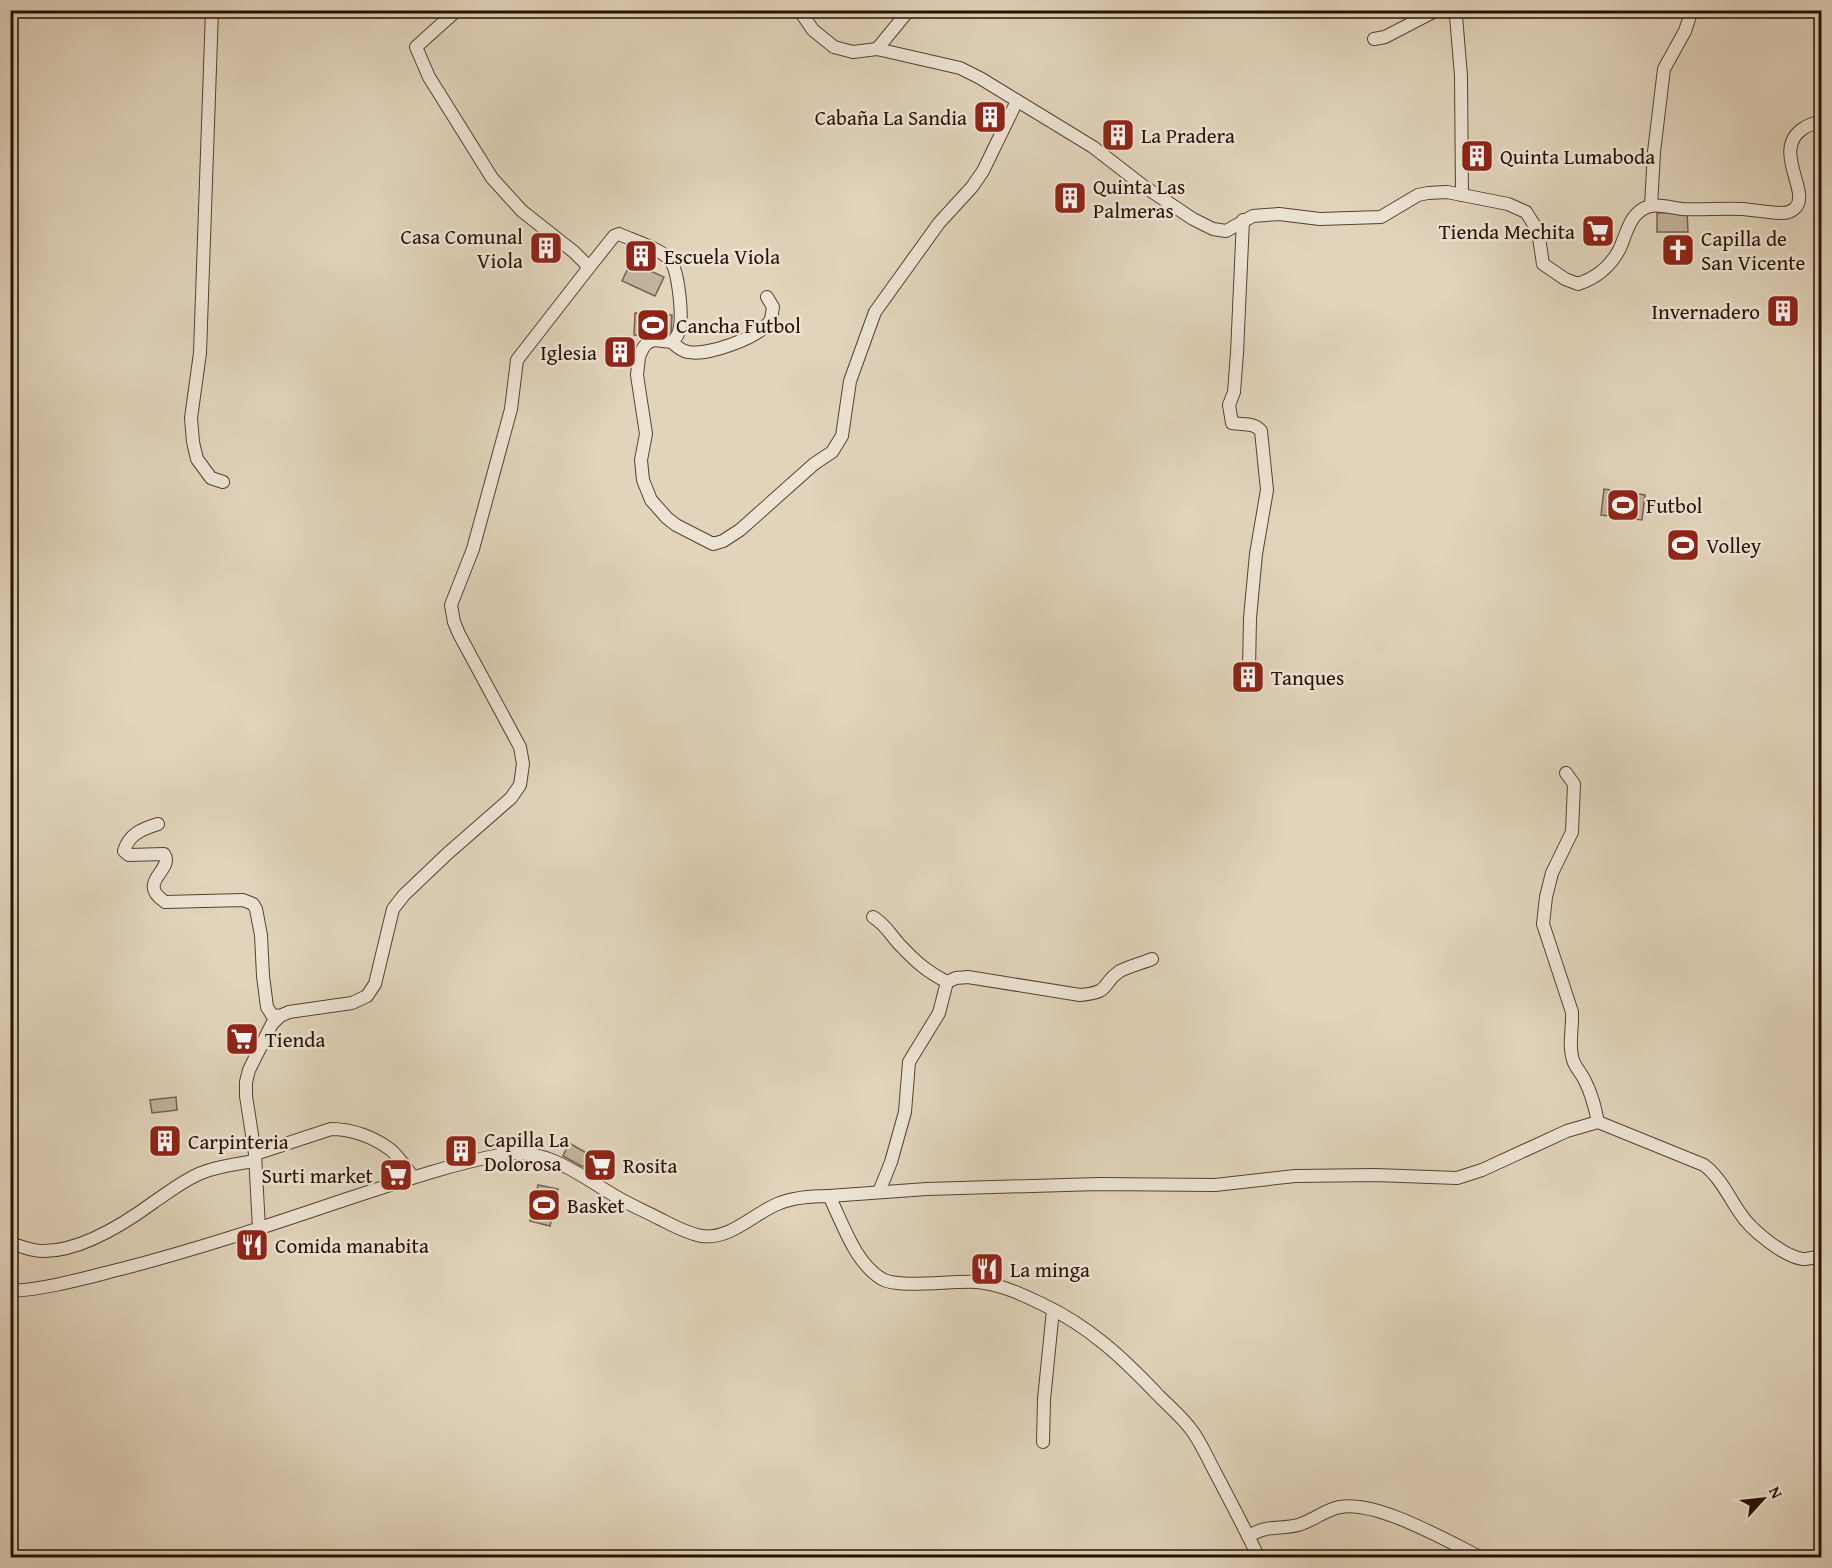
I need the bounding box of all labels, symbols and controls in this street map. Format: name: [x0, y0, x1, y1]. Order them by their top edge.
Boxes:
building icon: Cabaña La Sandia: [972, 99, 1008, 135]
place label: Cabaña La Sandia: [815, 102, 967, 133]
building icon: La Pradera: [1100, 117, 1136, 153]
place label: La Pradera: [1141, 120, 1235, 151]
building icon: Quinta Lumaboda: [1459, 138, 1495, 174]
place label: Quinta Lumaboda: [1500, 141, 1655, 172]
place label: Quinta Las Palmeras: [1093, 171, 1185, 226]
building icon: Quinta Las Palmeras: [1052, 180, 1088, 216]
supermarket icon: Tienda Mechita: [1580, 213, 1616, 249]
place label: Tienda Mechita: [1439, 216, 1575, 247]
place label: Casa Comunal Viola: [401, 221, 523, 276]
place label: Capilla de San Vicente: [1701, 223, 1806, 278]
building icon: Casa Comunal Viola: [528, 230, 564, 266]
church icon: Capilla de San Vicente: [1660, 232, 1696, 268]
building icon: Escuela Viola: [623, 238, 659, 274]
place label: Escuela Viola: [664, 241, 780, 272]
building icon: Invernadero: [1765, 293, 1801, 329]
place label: Invernadero: [1651, 296, 1760, 327]
sports icon: Cancha Futbol: [635, 307, 671, 343]
place label: Cancha Futbol: [676, 310, 801, 341]
building icon: Iglesia: [602, 334, 638, 370]
place label: Iglesia: [540, 337, 597, 368]
sports icon: Futbol: [1605, 487, 1641, 523]
place label: Futbol: [1646, 490, 1703, 521]
sports icon: Volley: [1665, 527, 1701, 563]
place label: Volley: [1706, 530, 1762, 561]
building icon: Tanques: [1230, 659, 1266, 695]
place label: Tanques: [1271, 662, 1344, 693]
supermarket icon: Tienda: [224, 1021, 260, 1057]
place label: Tienda: [265, 1024, 326, 1055]
building icon: Carpinteria: [147, 1123, 183, 1159]
place label: Capilla La Dolorosa: [484, 1124, 569, 1179]
place label: Carpinteria: [188, 1126, 289, 1157]
building icon: Capilla La Dolorosa: [443, 1133, 479, 1169]
supermarket icon: Rosita: [582, 1147, 618, 1183]
place label: Rosita: [623, 1150, 677, 1181]
supermarket icon: Surti market: [378, 1157, 414, 1193]
place label: Surti market: [262, 1160, 374, 1191]
sports icon: Basket: [526, 1187, 562, 1223]
place label: Basket: [567, 1190, 625, 1221]
restaurant icon: Comida manabita: [234, 1227, 270, 1263]
place label: Comida manabita: [275, 1230, 429, 1261]
restaurant icon: La minga: [969, 1251, 1005, 1287]
place label: La minga: [1010, 1254, 1090, 1285]
north arrow: [1733, 1469, 1793, 1529]
text: N: [1763, 1482, 1790, 1503]

